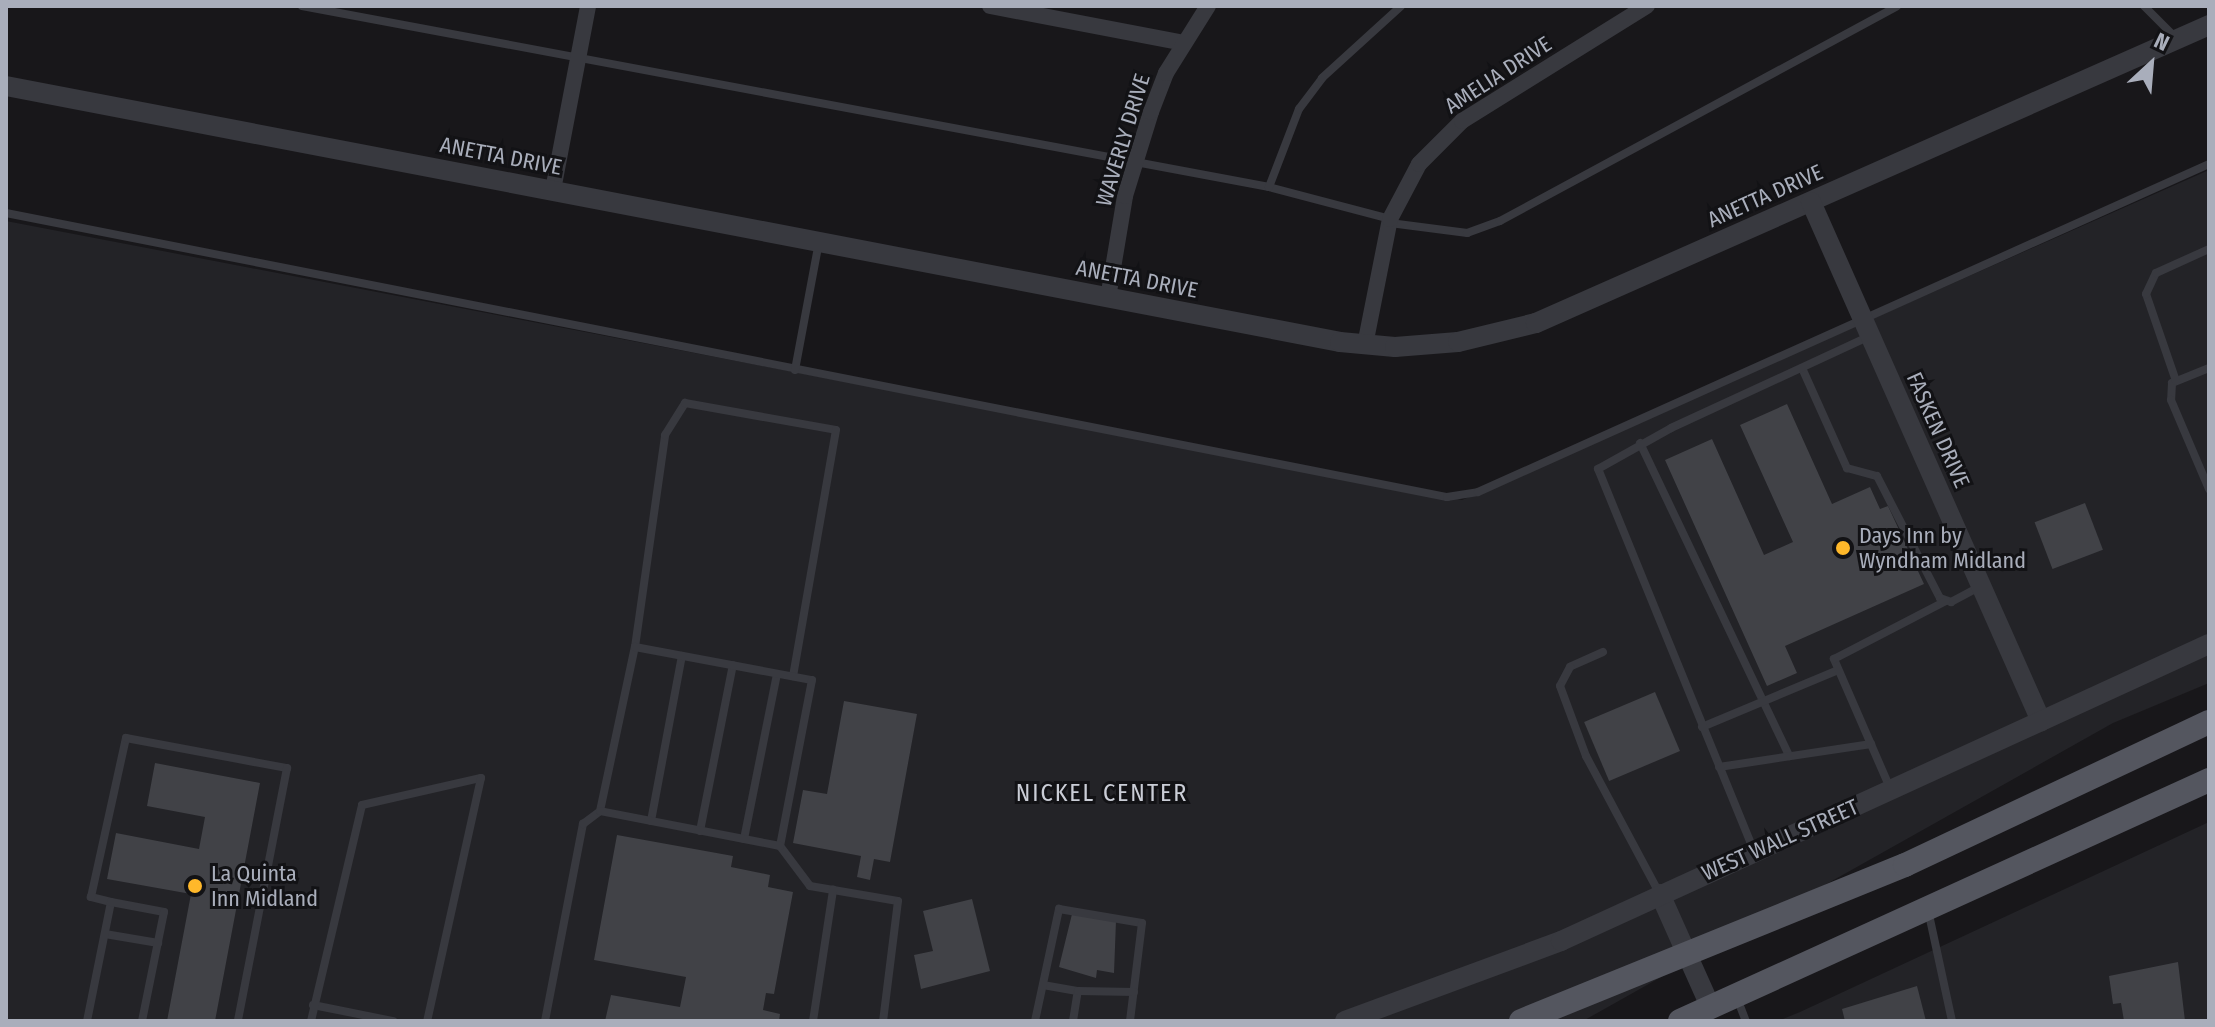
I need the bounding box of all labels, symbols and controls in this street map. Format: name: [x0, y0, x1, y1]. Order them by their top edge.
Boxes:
north arrow: [2111, 24, 2191, 104]
text: N: [2150, 27, 2174, 57]
street label: AMELIA DRIVE: [1440, 31, 1556, 119]
street label: WAVERLY DRIVE: [1090, 71, 1156, 209]
street label: ANETTA DRIVE: [438, 131, 564, 181]
street label: ANETTA DRIVE: [1703, 159, 1827, 233]
street label: ANETTA DRIVE: [1074, 254, 1200, 304]
street label: FASKEN DRIVE: [1901, 368, 1975, 492]
place label: Days Inn by Wyndham Midland: [1859, 522, 2026, 574]
marker: Days Inn by Wyndham Midland: [1834, 539, 1852, 557]
district label: NICKEL CENTER: [1016, 780, 1188, 808]
street label: WEST WALL STREET: [1698, 794, 1862, 886]
place label: La Quinta Inn Midland: [211, 860, 318, 912]
marker: La Quinta Inn Midland: [186, 877, 204, 895]

